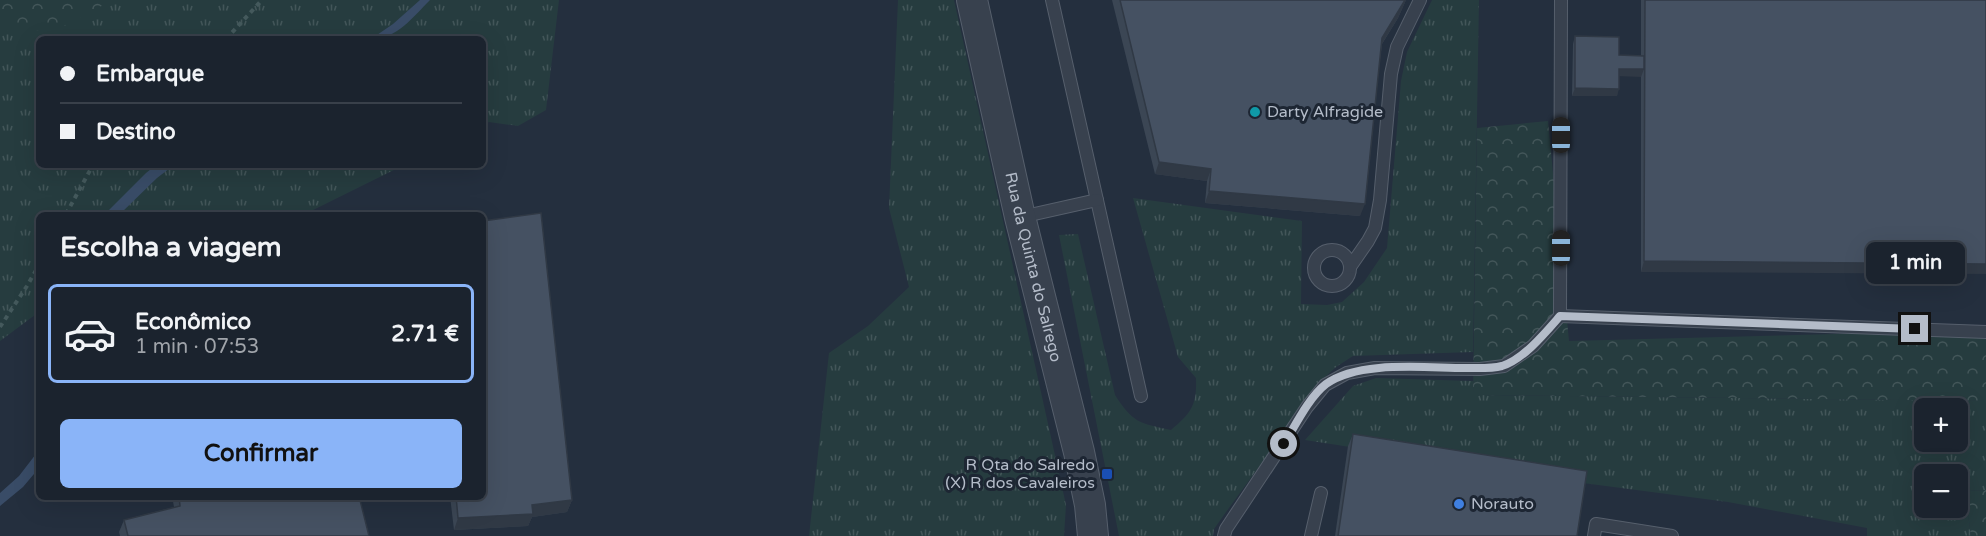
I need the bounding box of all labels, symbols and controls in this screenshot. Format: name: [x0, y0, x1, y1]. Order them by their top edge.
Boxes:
text: Embarque: [96, 61, 204, 87]
place label: Darty Alfragide: [1267, 102, 1383, 122]
marker: Darty Alfragide: [1248, 105, 1262, 119]
car: [1552, 117, 1570, 153]
text: Destino: [96, 119, 176, 145]
street label: Rua da Quinta do Salrego: [1000, 170, 1066, 364]
car: [1552, 230, 1570, 266]
text: Escolha a viagem: [60, 231, 282, 264]
callout: 1 min: [1866, 242, 1964, 284]
text: 1 min: [1889, 251, 1942, 275]
icon: car: [63, 307, 117, 361]
text: Econômico: [135, 309, 251, 335]
route end: [1901, 315, 1928, 342]
text: 2.71 €: [391, 321, 459, 347]
text: 1 min · 07:53: [135, 335, 259, 359]
map controls: [1914, 398, 1968, 518]
button: +: [1914, 398, 1968, 452]
button: Confirmar: [60, 419, 462, 488]
route start: [1270, 430, 1297, 457]
place label: R Qta do Salredo (X) R dos Cavaleiros: [945, 455, 1095, 493]
button: −: [1914, 464, 1968, 518]
marker: R Qta do Salredo (X) R dos Cavaleiros: [1100, 467, 1114, 481]
place label: Norauto: [1471, 494, 1534, 514]
marker: Norauto: [1452, 497, 1466, 511]

